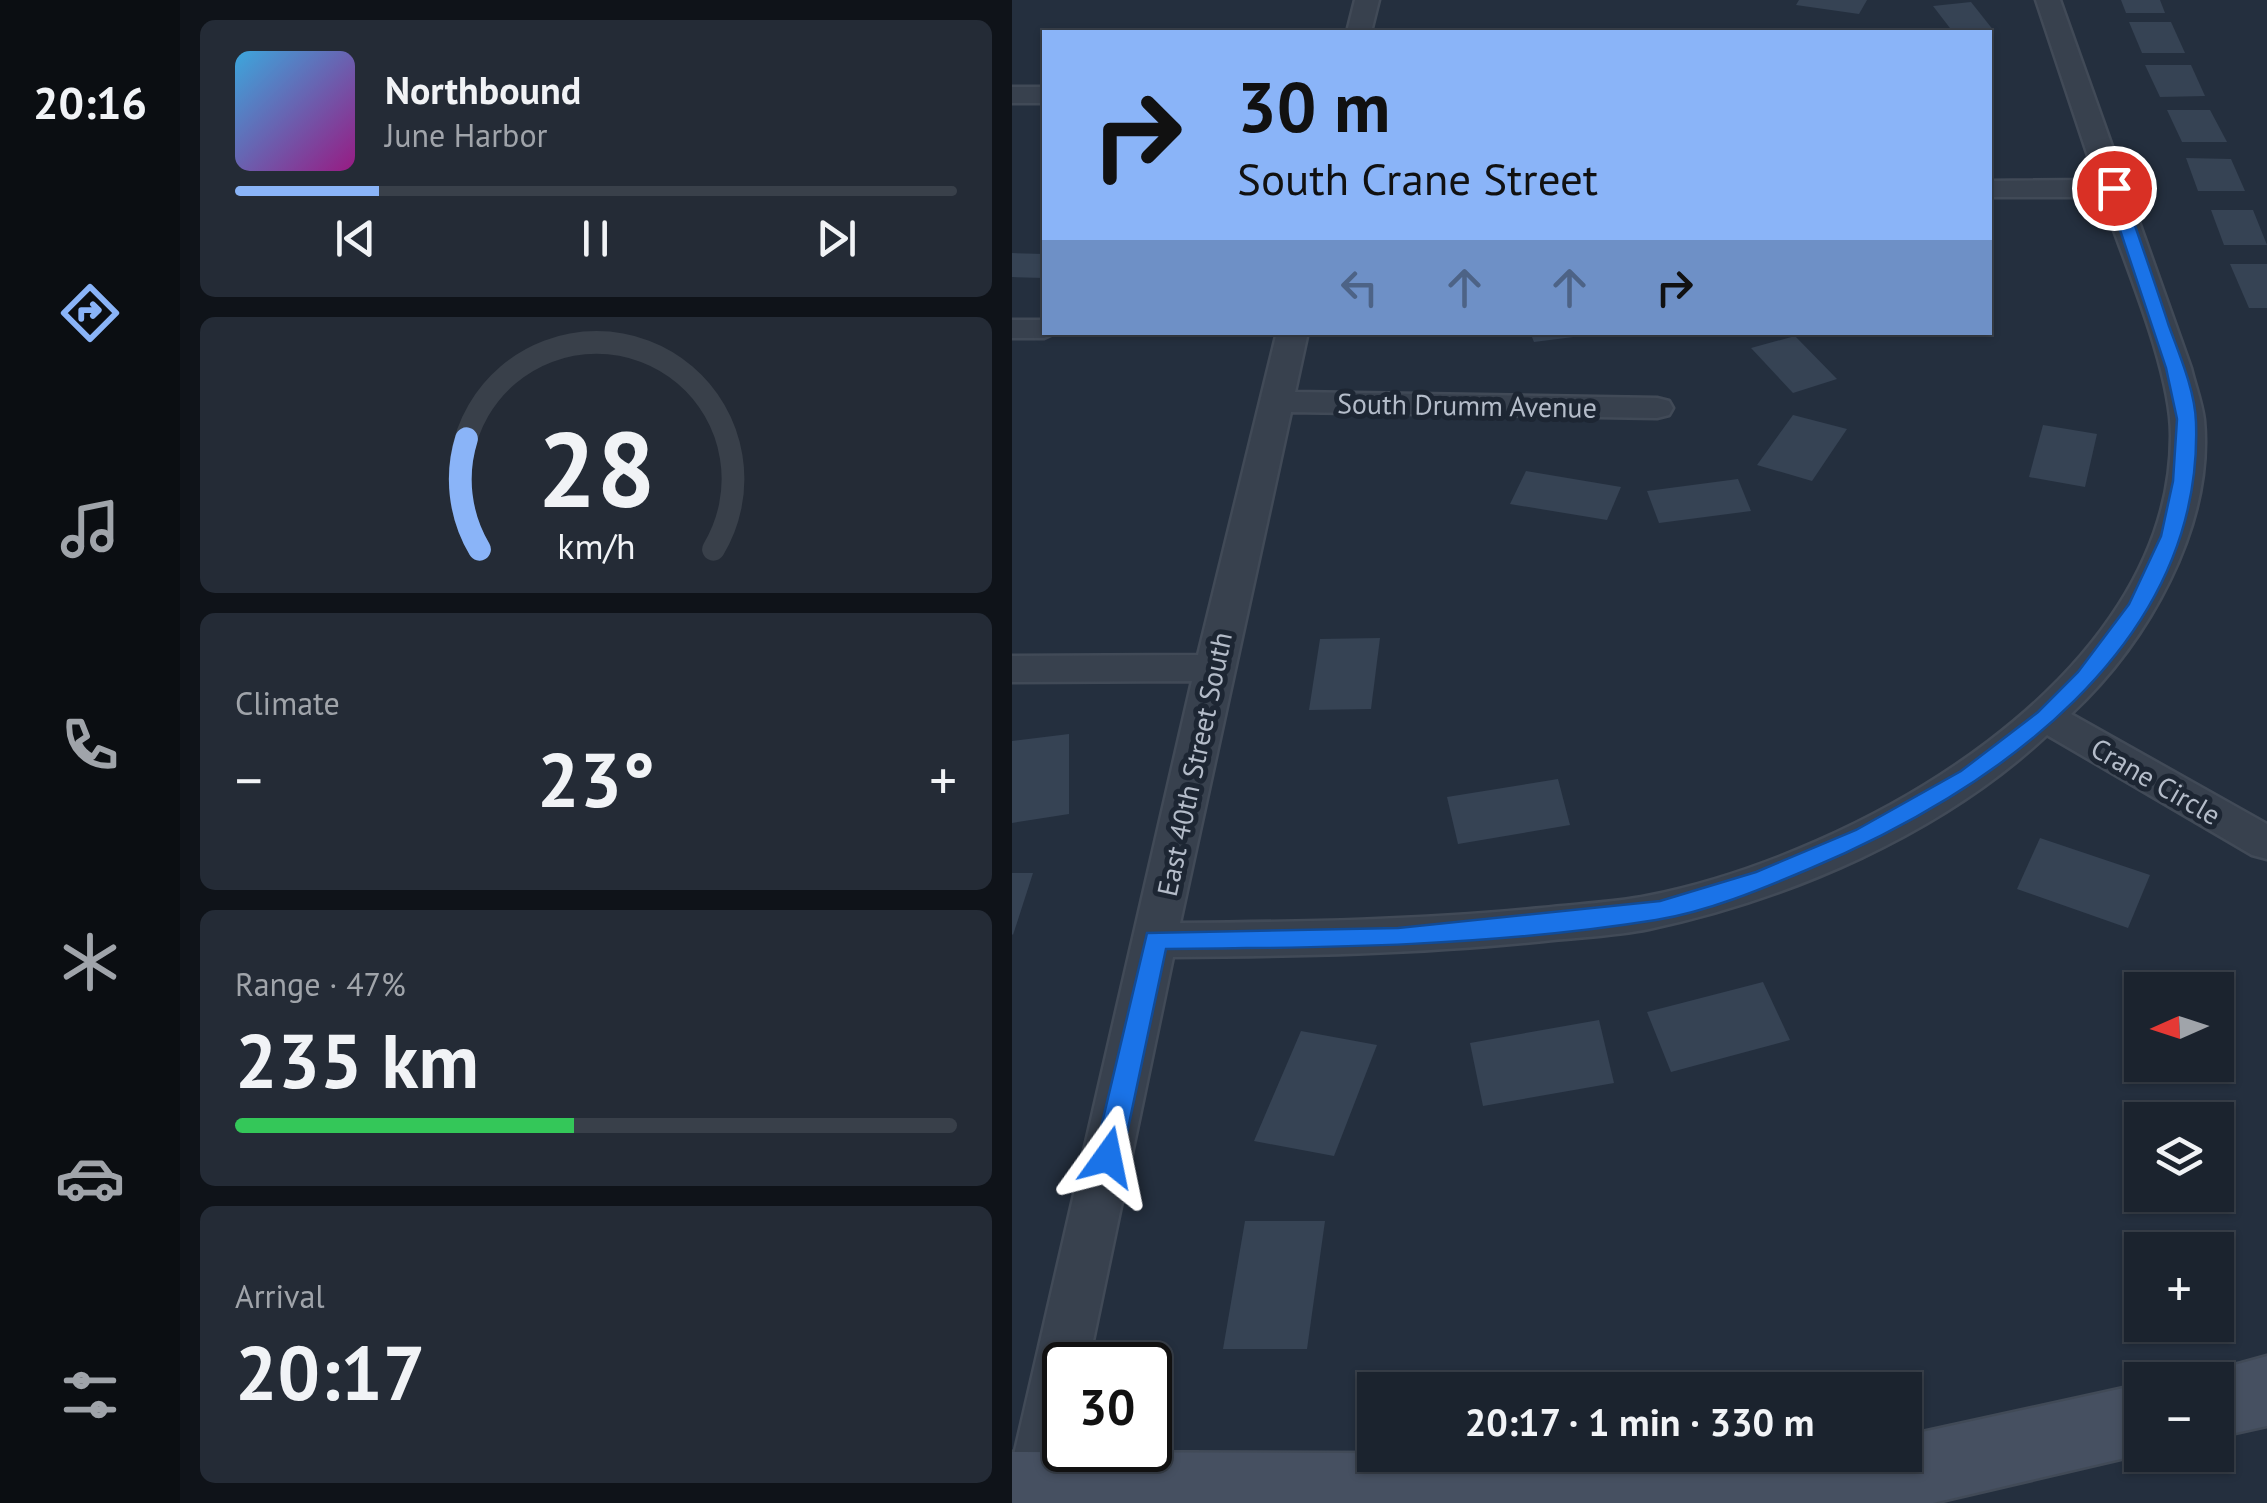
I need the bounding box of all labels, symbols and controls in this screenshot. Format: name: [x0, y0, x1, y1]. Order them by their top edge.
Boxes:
text: 30 m: [1237, 61, 1390, 151]
text: Northbound: [385, 65, 581, 114]
icon: right: [1072, 70, 1202, 200]
text: 20:16: [33, 73, 147, 131]
text: June Harbor: [385, 114, 547, 156]
pin: [2072, 146, 2157, 231]
text: South Crane Street: [1237, 149, 1598, 207]
icon: arrive: [2087, 161, 2142, 216]
icon: previous: [328, 211, 383, 266]
icon: pause: [568, 211, 623, 266]
icon: next: [809, 211, 864, 266]
icon: left: [1332, 260, 1387, 315]
icon: ahead: [1437, 260, 1492, 315]
icon: ahead: [1542, 260, 1597, 315]
icon: right: [1647, 260, 1702, 315]
icon: directions: [55, 278, 125, 348]
street label: South Drumm Avenue: [1337, 384, 1597, 426]
text: 28: [537, 401, 655, 536]
icon: music: [55, 494, 125, 564]
text: km/h: [557, 523, 635, 569]
street label: East 40th Street South: [1148, 628, 1240, 900]
text: Climate: [235, 682, 340, 724]
icon: phone: [55, 710, 125, 780]
street label: Crane Circle: [2084, 729, 2228, 833]
text: 23°: [537, 731, 655, 828]
text: −: [235, 744, 263, 815]
text: +: [929, 744, 957, 815]
icon: climate: [55, 927, 125, 997]
text: Range · 47%: [235, 963, 406, 1005]
north arrow: [2124, 972, 2234, 1082]
map controls: [2124, 972, 2234, 1472]
text: 235 km: [235, 1012, 479, 1109]
button: layers: [2124, 1102, 2234, 1212]
position arrow: [1056, 1105, 1160, 1209]
icon: car: [55, 1143, 125, 1213]
button: +: [2124, 1232, 2234, 1342]
text: Arrival: [235, 1275, 325, 1317]
text: 20:17: [235, 1324, 425, 1421]
speed limit sign: 30: [1042, 1342, 1172, 1472]
icon: filters: [55, 1360, 125, 1430]
button: −: [2124, 1362, 2234, 1472]
text: 20:17 · 1 min · 330 m: [1465, 1397, 1814, 1446]

